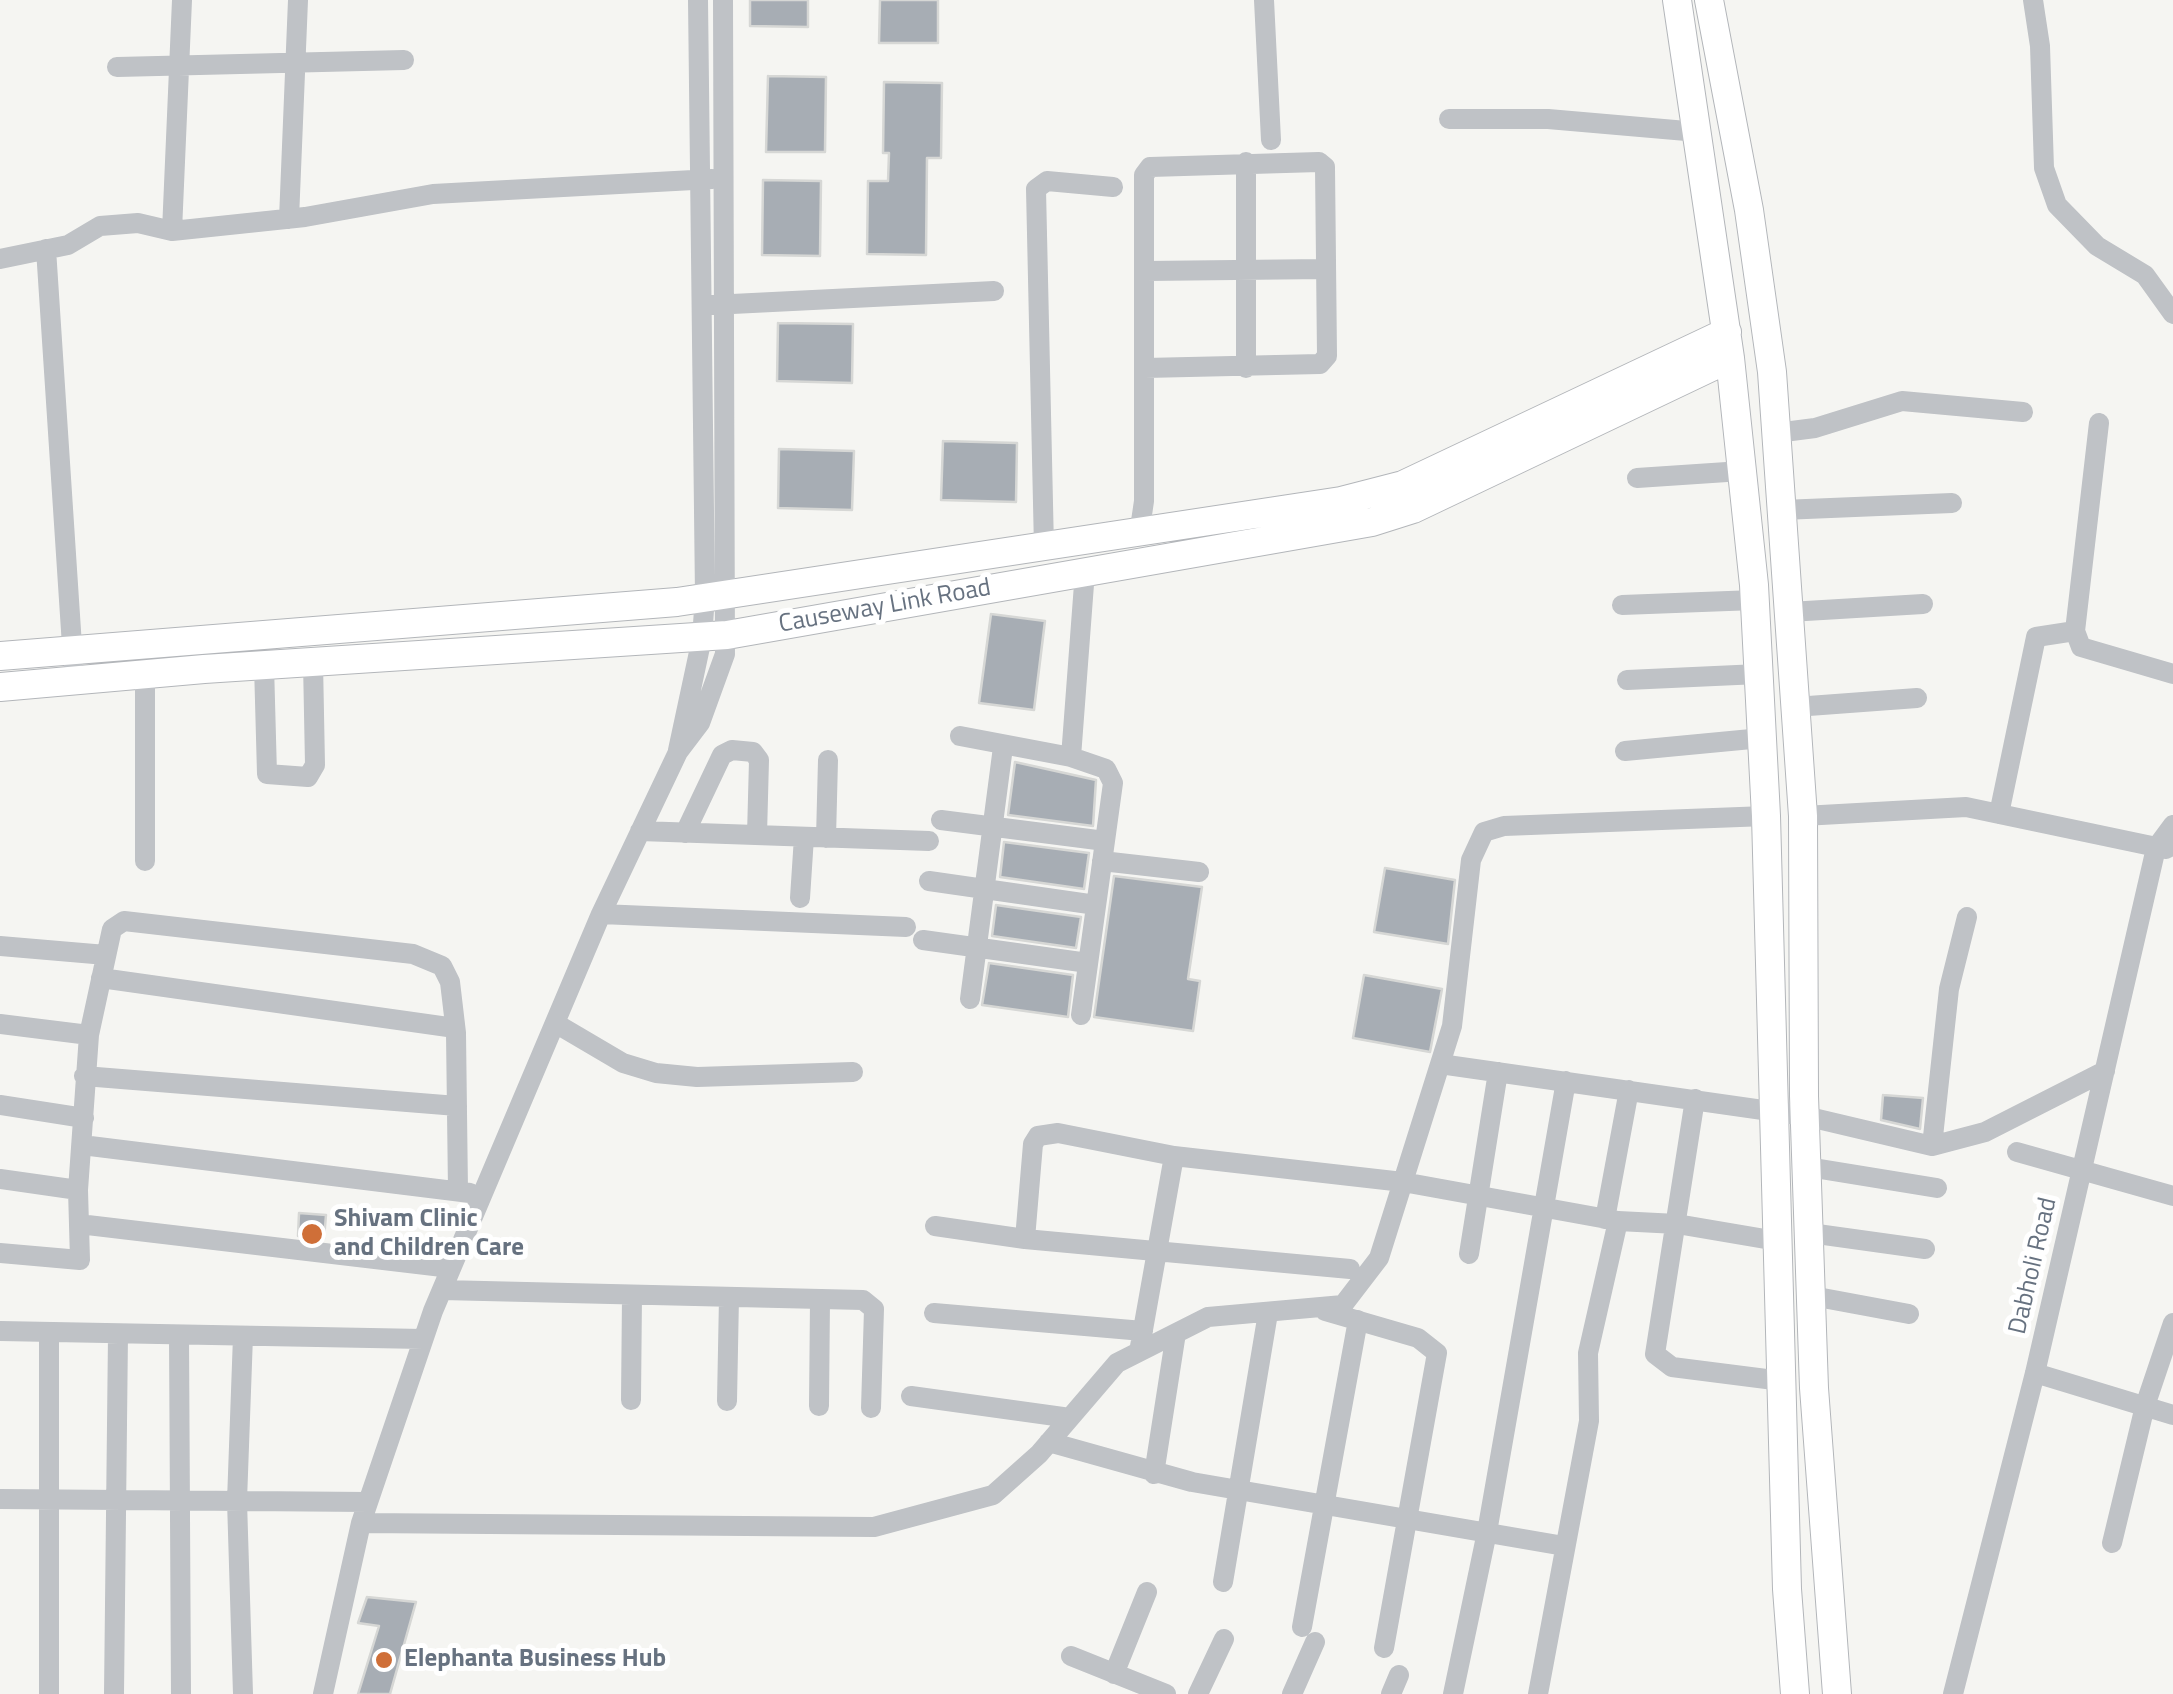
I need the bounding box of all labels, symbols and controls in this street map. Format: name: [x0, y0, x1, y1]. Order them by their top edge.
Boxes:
street label: Causeway Link Road: [777, 574, 993, 640]
street label: Dabholi Road: [2004, 1195, 2064, 1337]
place label: Shivam Clinic and Children Care: [334, 1205, 524, 1264]
marker: Shivam Clinic and Children Care: [299, 1221, 325, 1247]
place label: Elephanta Business Hub: [404, 1645, 666, 1675]
marker: Elephanta Business Hub: [373, 1649, 395, 1671]

